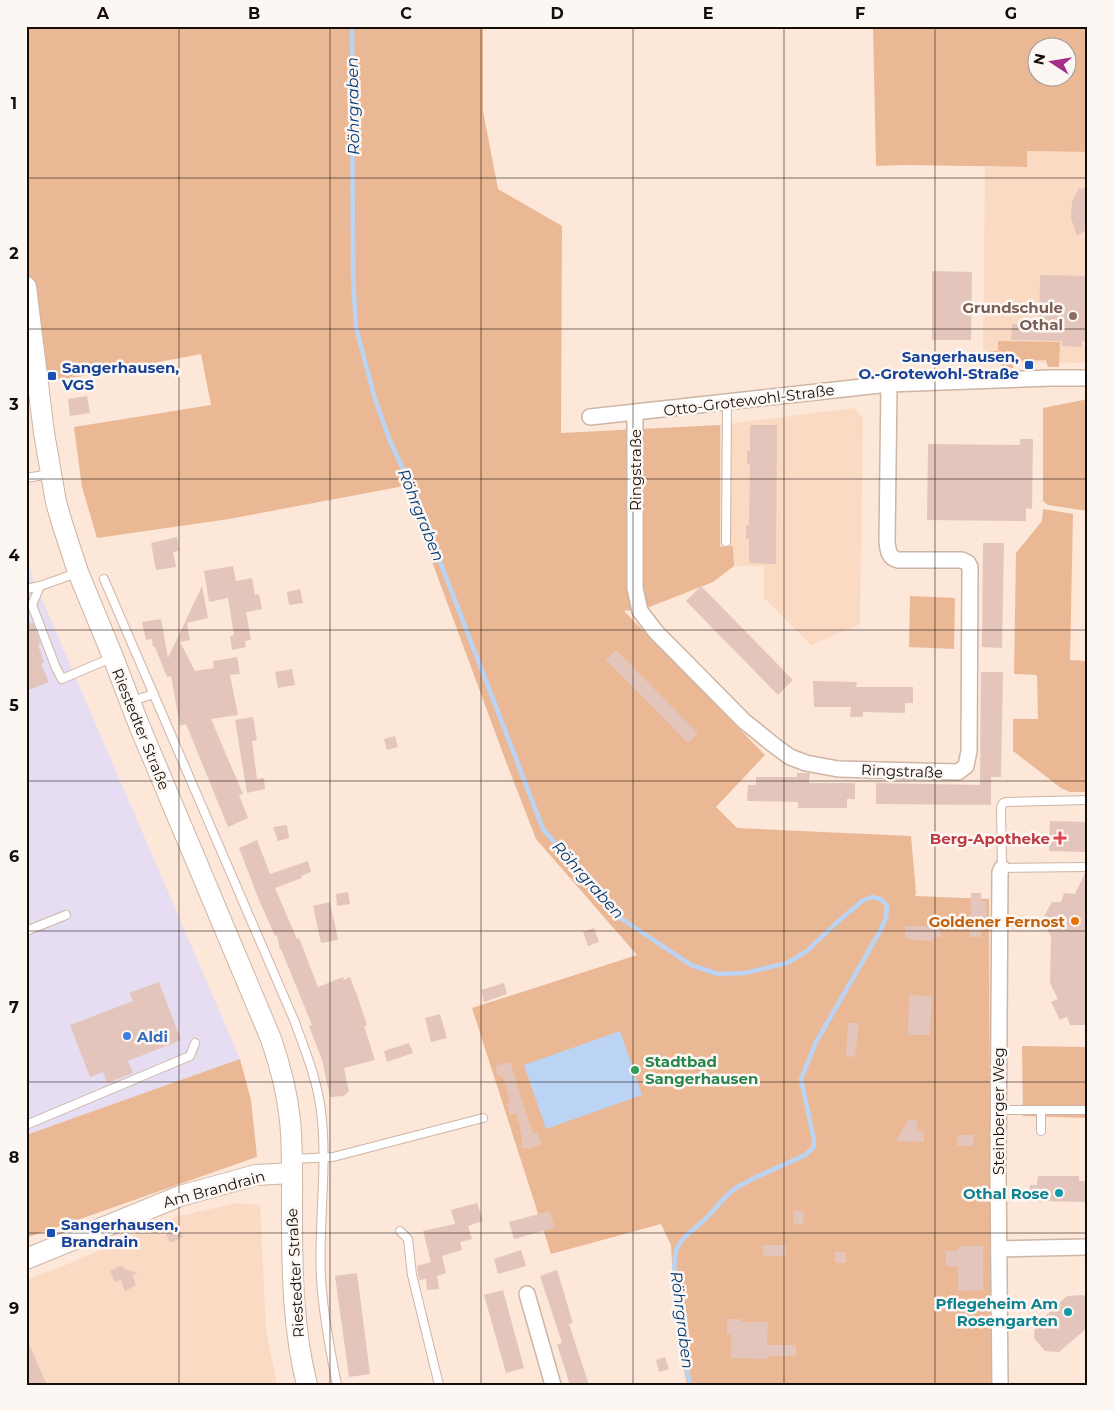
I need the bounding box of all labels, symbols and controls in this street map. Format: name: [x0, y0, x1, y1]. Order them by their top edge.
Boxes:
text: A: [96, 4, 110, 23]
text: B: [248, 4, 260, 23]
text: C: [400, 4, 412, 23]
text: D: [550, 4, 564, 23]
text: E: [703, 4, 713, 23]
text: F: [855, 4, 865, 23]
text: G: [1005, 4, 1017, 23]
north arrow: [1026, 38, 1076, 88]
text: N: [1029, 52, 1049, 67]
water label: Röhrgraben: [343, 57, 363, 155]
text: 1: [11, 94, 17, 113]
text: 2: [9, 244, 19, 263]
place label: Grundschule Othal: [962, 298, 1063, 334]
marker: Grundschule Othal: [1067, 310, 1079, 322]
place label: Sangerhausen, O.-Grotewohl-Straße: [858, 347, 1019, 383]
place label: Sangerhausen, VGS: [61, 358, 179, 394]
marker: Sangerhausen, O.-Grotewohl-Straße: [1023, 359, 1035, 371]
marker: Sangerhausen, VGS: [46, 370, 58, 382]
street label: Otto-Grotewohl-Straße: [663, 380, 835, 420]
text: 3: [8, 395, 19, 414]
street label: Ringstraße: [626, 429, 645, 511]
water label: Röhrgraben: [394, 466, 448, 564]
text: 4: [8, 546, 20, 565]
street label: Riestedter Straße: [108, 665, 174, 793]
text: 5: [9, 696, 19, 715]
street label: Ringstraße: [861, 760, 943, 782]
place label: Berg-Apotheke: [930, 829, 1050, 848]
marker: Berg-Apotheke: [1054, 832, 1066, 844]
water label: Röhrgraben: [548, 837, 628, 923]
text: 6: [9, 847, 19, 866]
place label: Goldener Fernost: [929, 912, 1065, 931]
marker: Goldener Fernost: [1069, 915, 1081, 927]
text: 7: [9, 998, 19, 1017]
place label: Aldi: [136, 1027, 168, 1046]
marker: Aldi: [121, 1030, 133, 1042]
street label: Steinberger Weg: [989, 1047, 1008, 1175]
place label: Stadtbad Sangerhausen: [645, 1052, 758, 1088]
marker: Stadtbad Sangerhausen: [629, 1064, 641, 1076]
text: 8: [9, 1148, 19, 1167]
street label: Am Brandrain: [161, 1166, 267, 1212]
place label: Othal Rose: [963, 1184, 1049, 1203]
marker: Othal Rose: [1053, 1187, 1065, 1199]
street label: Riestedter Straße: [282, 1208, 308, 1338]
place label: Sangerhausen, Brandrain: [61, 1215, 178, 1251]
marker: Sangerhausen, Brandrain: [45, 1227, 57, 1239]
water label: Röhrgraben: [667, 1270, 697, 1370]
place label: Pflegeheim Am Rosengarten: [936, 1294, 1058, 1330]
text: 9: [9, 1299, 19, 1318]
marker: Pflegeheim Am Rosengarten: [1062, 1306, 1074, 1318]

